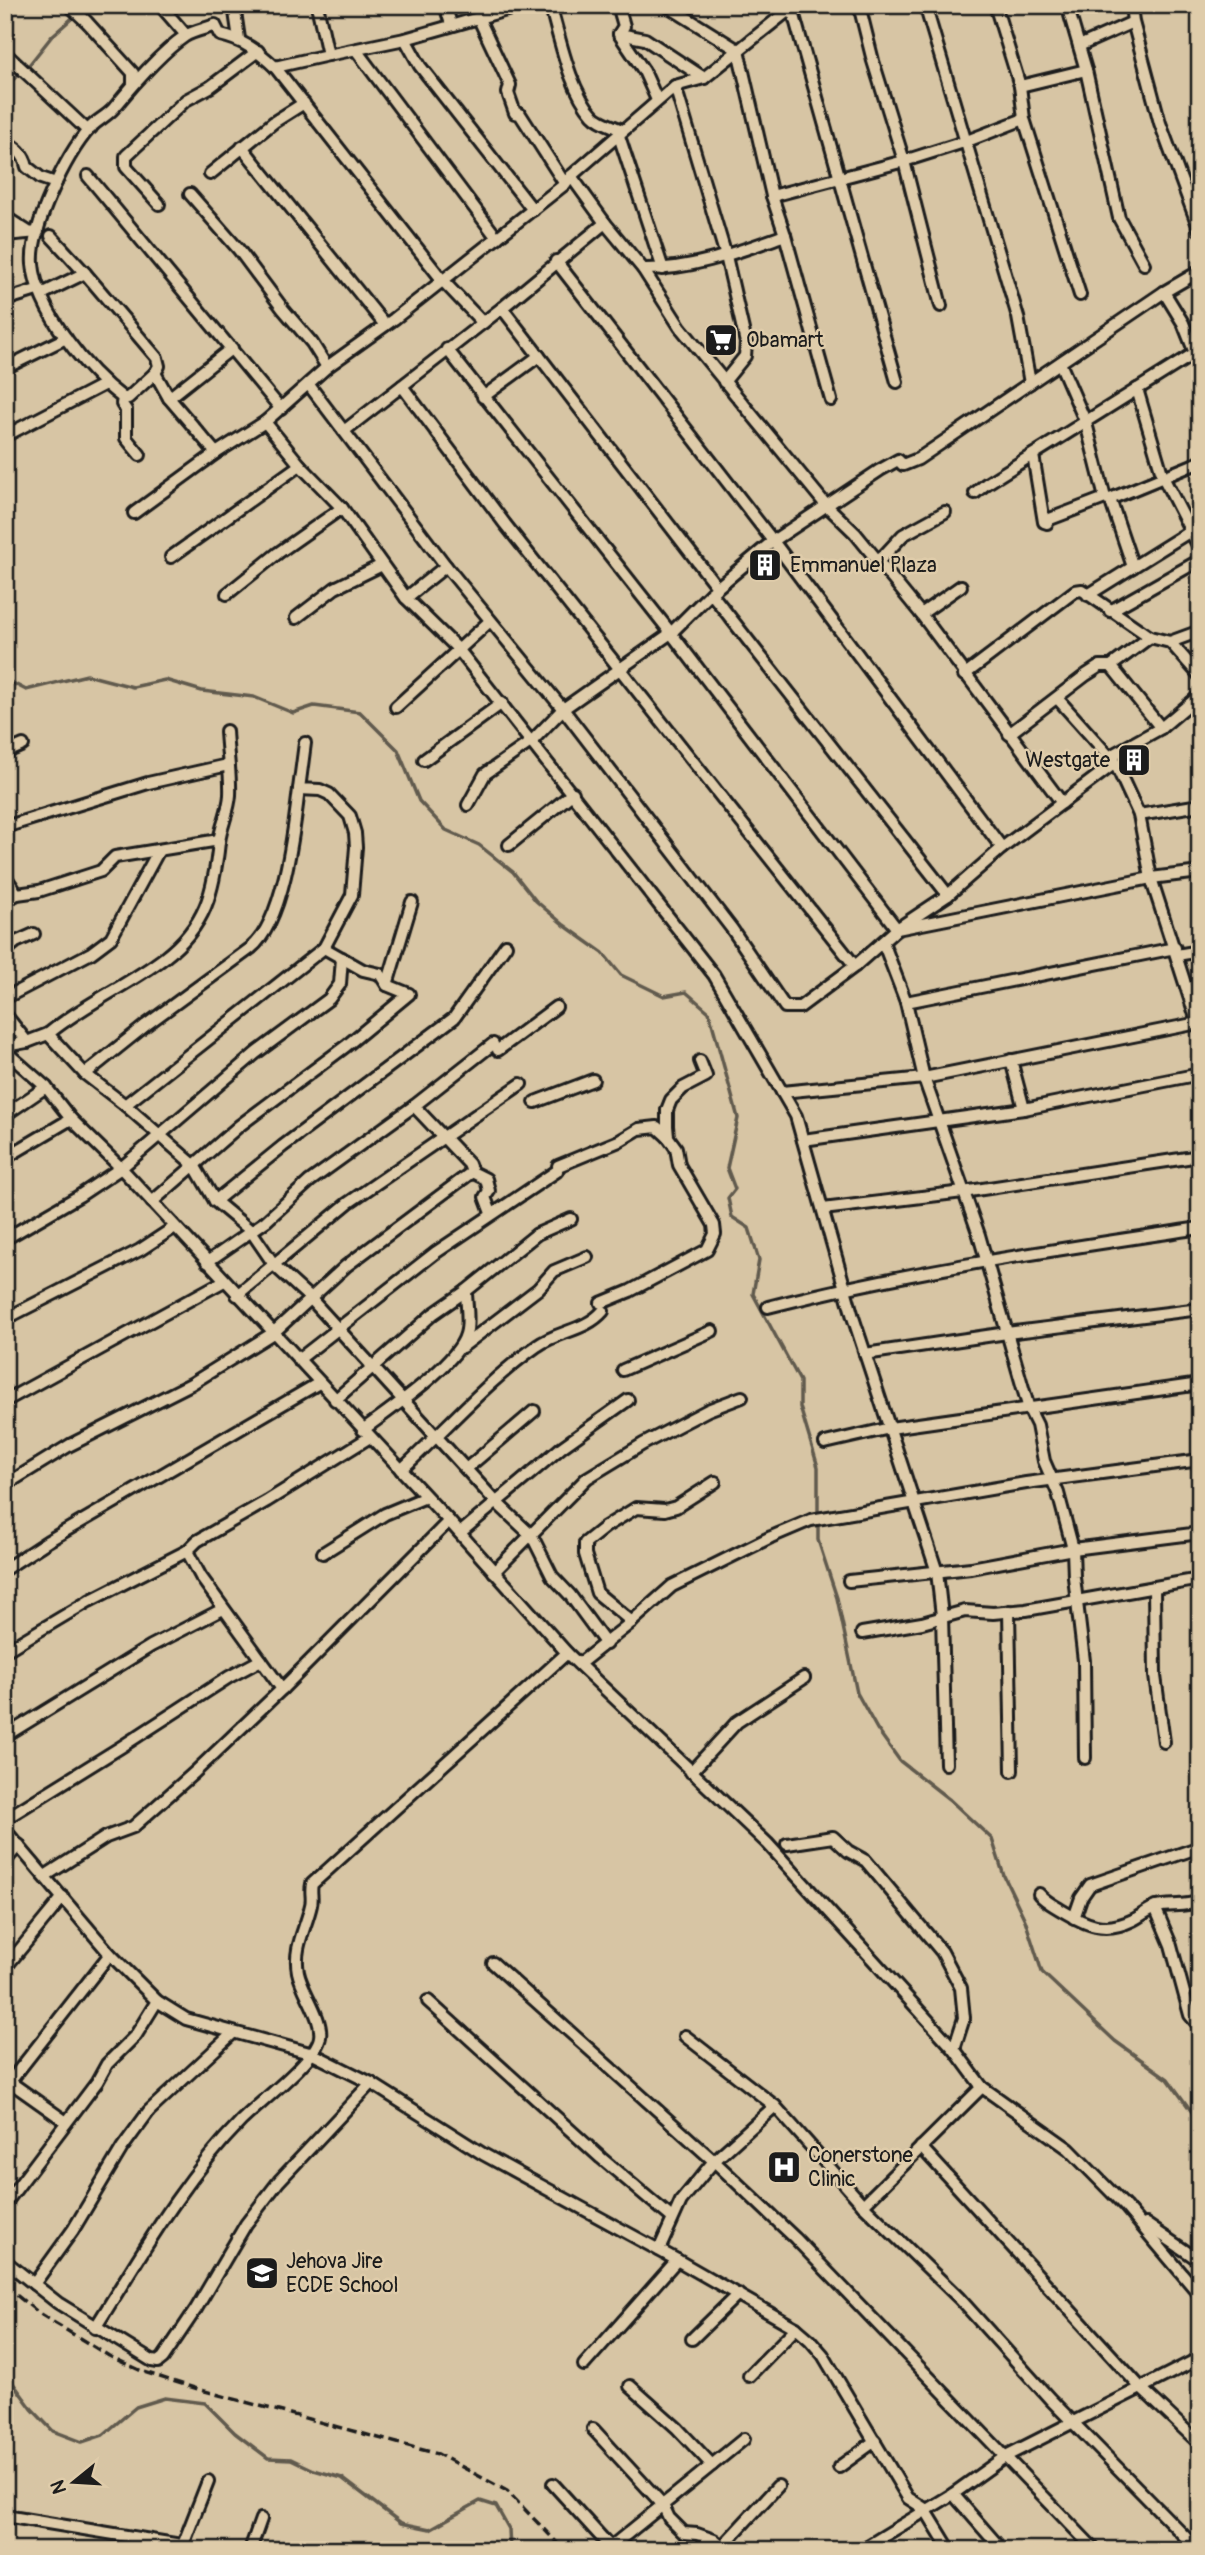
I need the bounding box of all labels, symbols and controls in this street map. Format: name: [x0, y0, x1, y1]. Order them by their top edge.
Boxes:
supermarket icon: Obamart: [702, 321, 740, 359]
place label: Obamart: [746, 327, 824, 354]
building icon: Emmanuel Plaza: [746, 546, 784, 584]
place label: Emmanuel Plaza: [790, 552, 937, 579]
building icon: Westgate: [1115, 741, 1153, 779]
place label: Westgate: [1025, 747, 1111, 774]
place label: Conerstone Clinic: [808, 2142, 914, 2193]
hospital icon: Conerstone Clinic: [765, 2148, 803, 2186]
place label: Jehova Jire ECDE School: [286, 2248, 399, 2299]
school or university icon: Jehova Jire ECDE School: [243, 2254, 281, 2292]
north arrow: [38, 2446, 108, 2516]
text: N: [45, 2477, 72, 2497]

